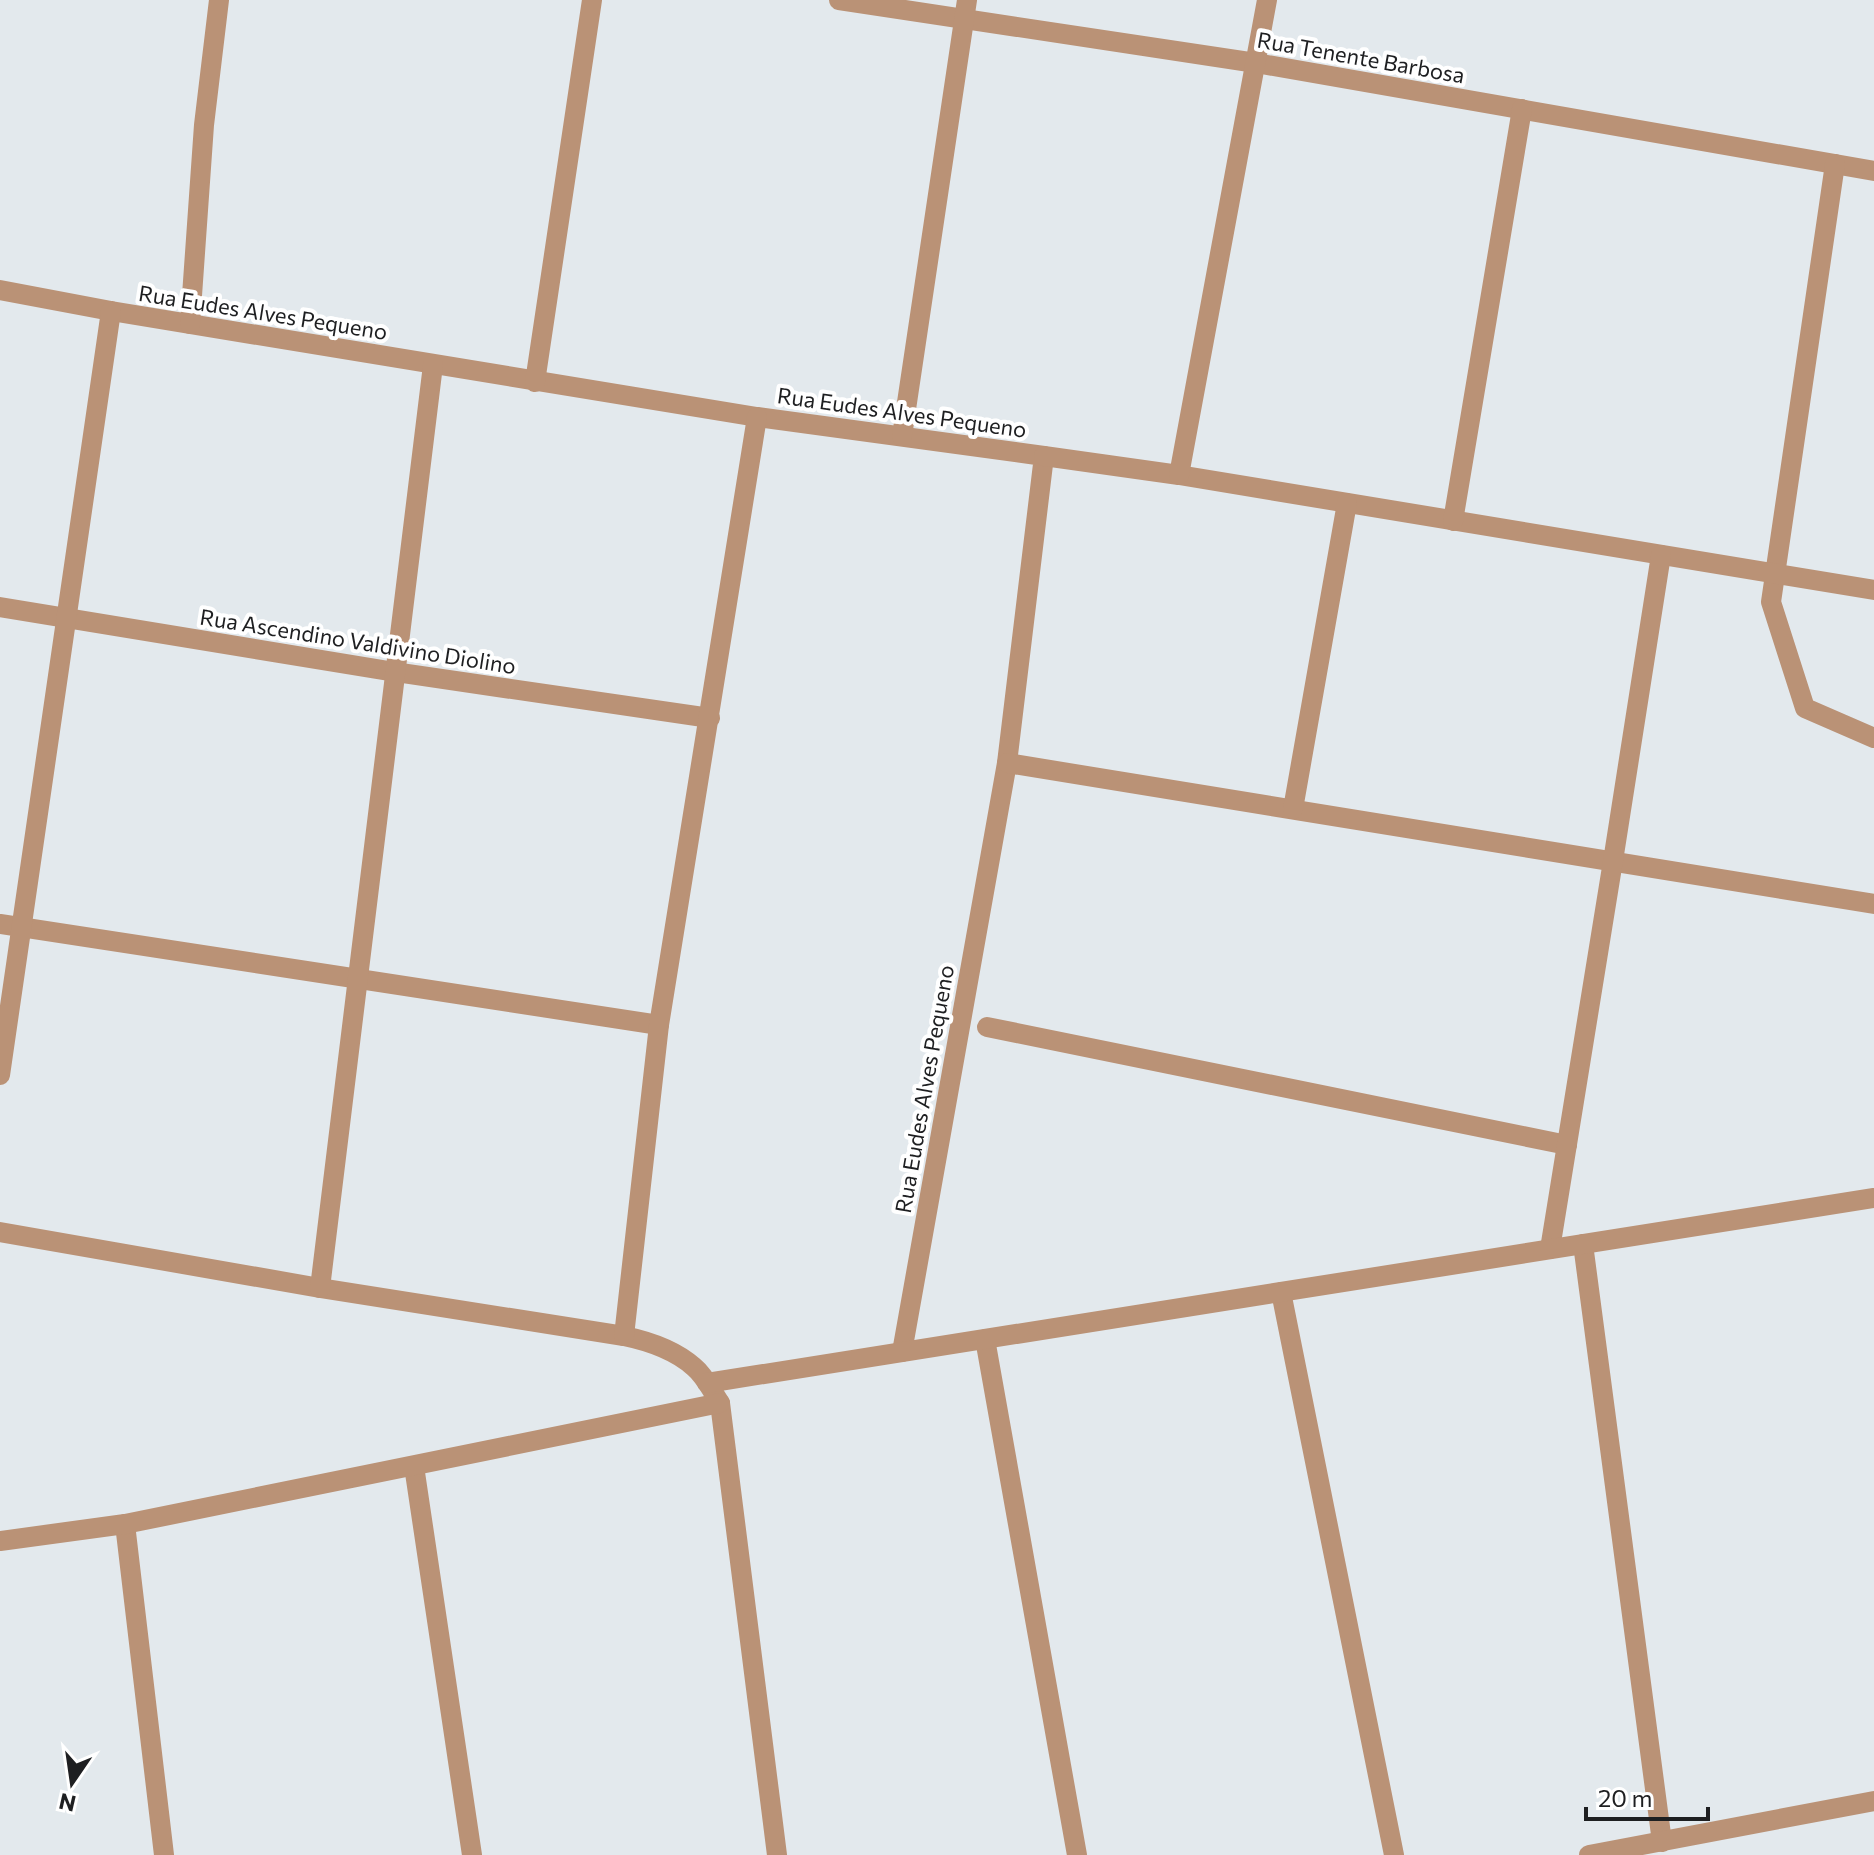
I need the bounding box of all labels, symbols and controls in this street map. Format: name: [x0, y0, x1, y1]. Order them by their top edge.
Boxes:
street label: Rua Tenente Barbosa: [1255, 25, 1467, 89]
street label: Rua Eudes Alves Pequeno: [137, 279, 389, 345]
street label: Rua Eudes Alves Pequeno: [776, 381, 1028, 443]
street label: Rua Ascendino Valdivino Diolino: [198, 603, 518, 679]
street label: Rua Eudes Alves Pequeno: [889, 963, 959, 1215]
north arrow: [32, 1743, 112, 1823]
scale bar: [1586, 1771, 1708, 1821]
text: 20 m: [1598, 1783, 1652, 1812]
text: N: [56, 1788, 78, 1818]

